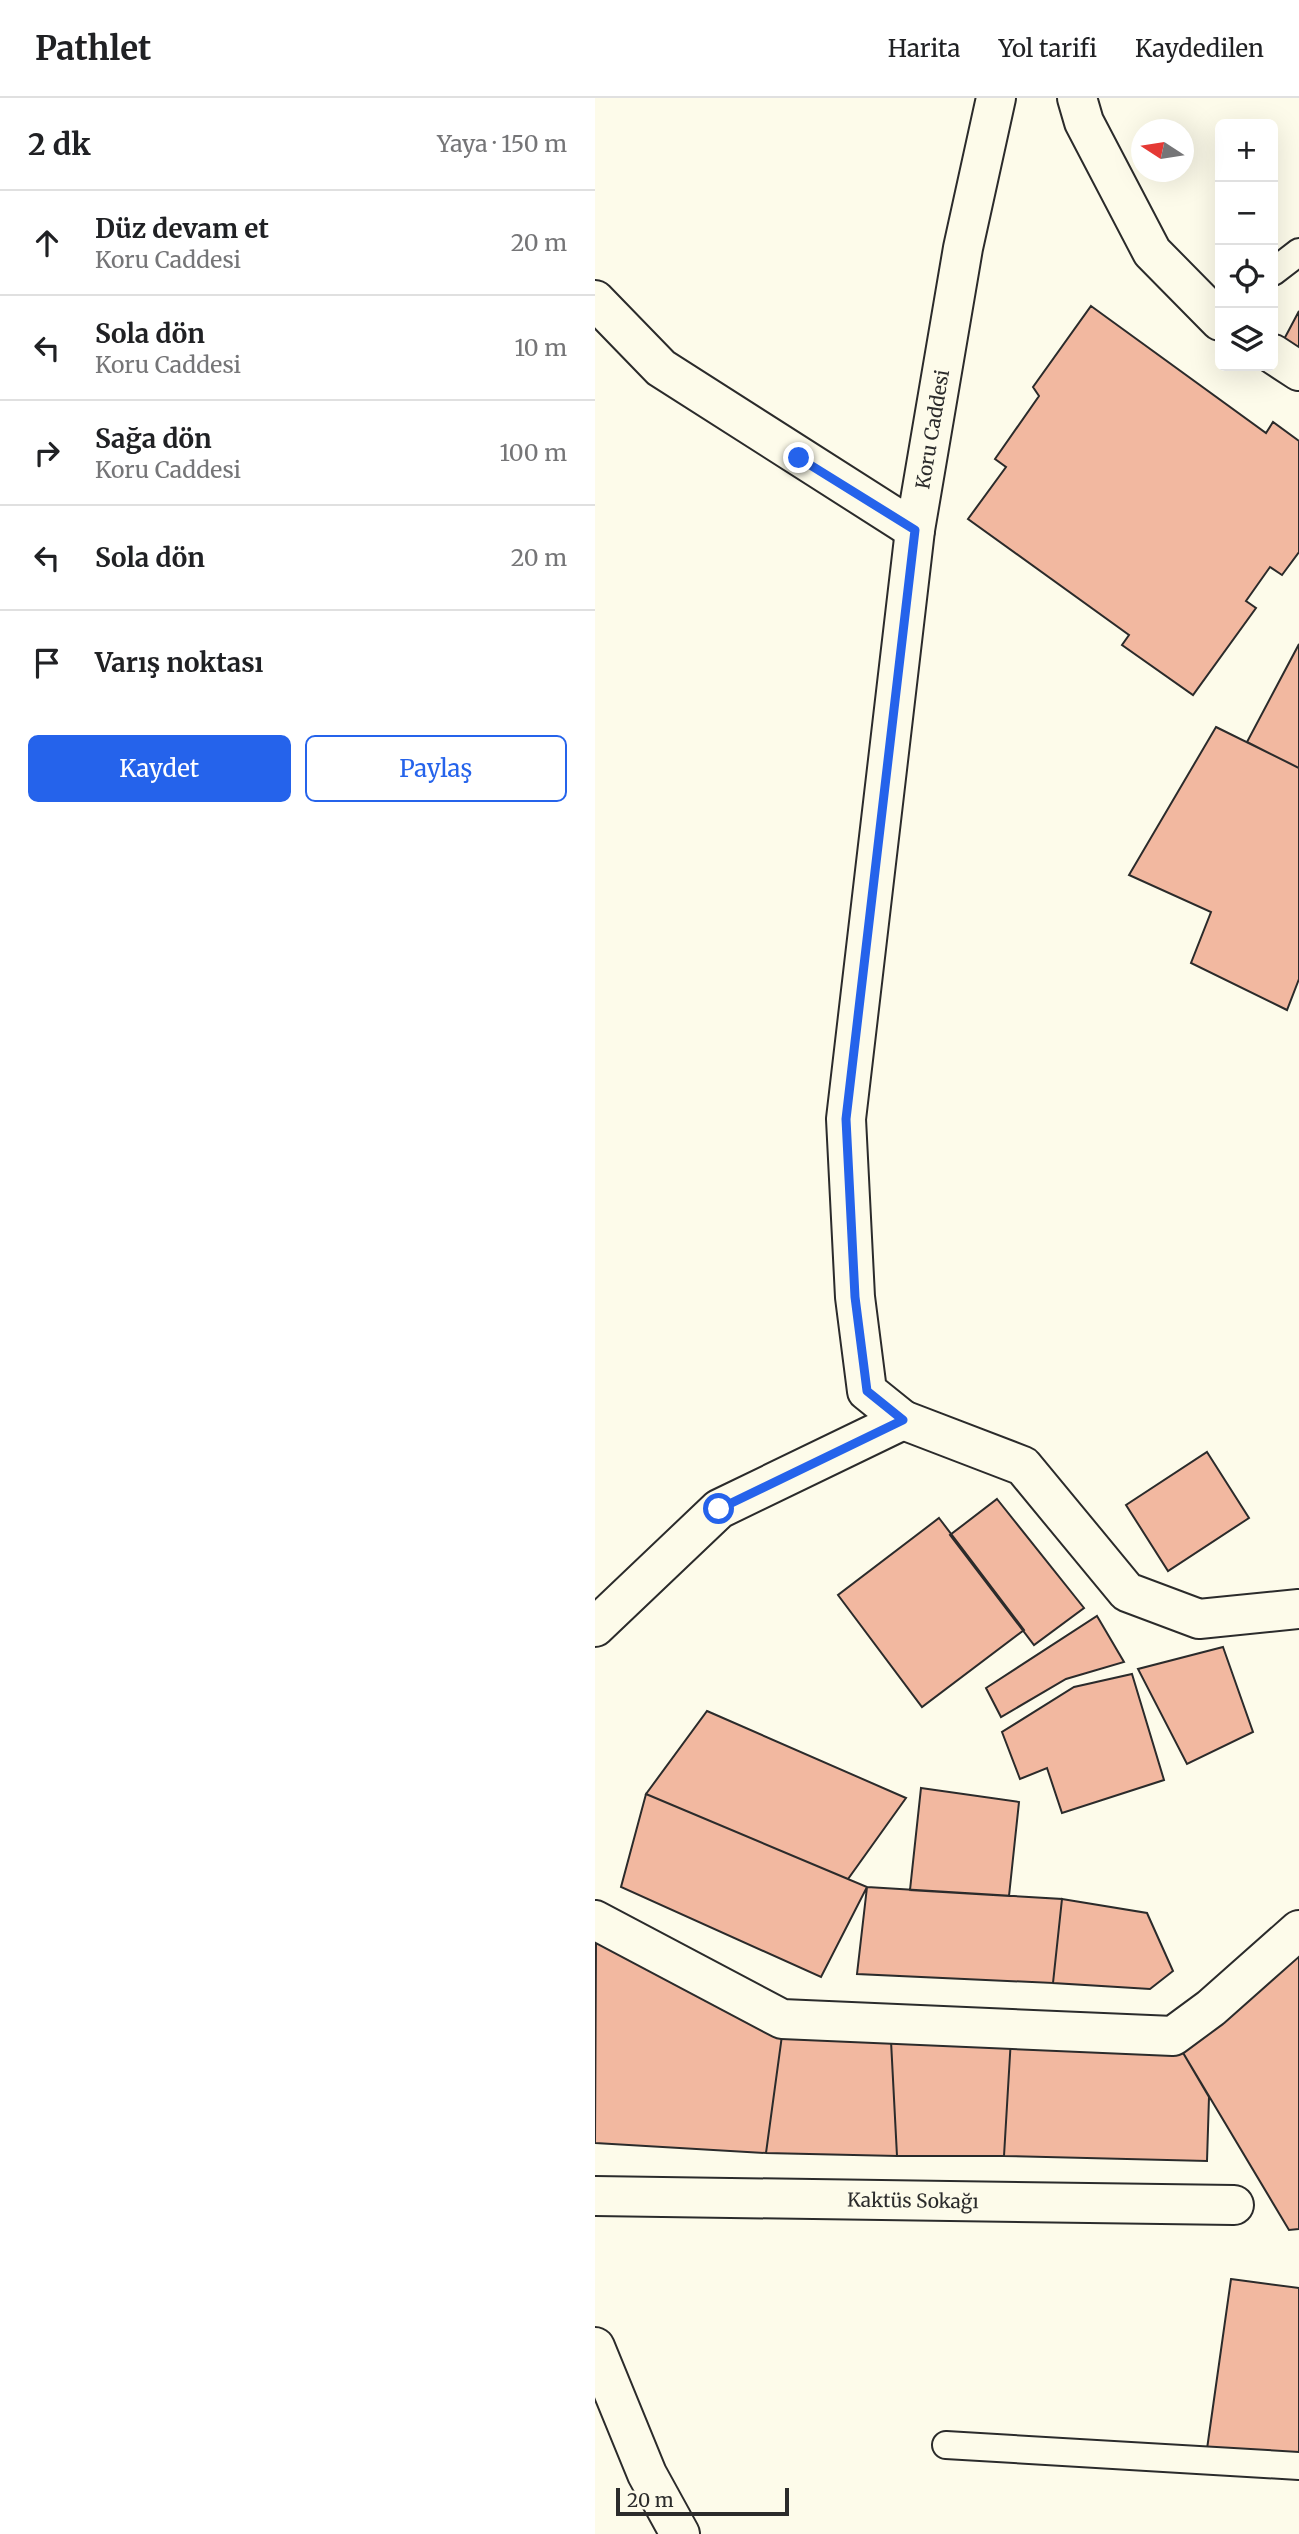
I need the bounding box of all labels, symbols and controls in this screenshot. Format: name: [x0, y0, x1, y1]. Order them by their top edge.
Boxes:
text: Pathlet: [35, 28, 151, 69]
text: Harita: [888, 33, 960, 64]
text: Yol tarifi: [998, 33, 1097, 64]
text: Kaydedilen: [1135, 33, 1264, 64]
north arrow: [1131, 119, 1194, 182]
map controls: [1215, 119, 1278, 371]
button: +: [1215, 119, 1278, 182]
text: 2 dk: [28, 125, 91, 163]
text: Yaya · 150 m: [437, 129, 567, 158]
button: −: [1215, 182, 1278, 245]
text: Düz devam et: [95, 212, 269, 245]
icon: ahead: [28, 224, 66, 262]
text: 20 m: [511, 228, 567, 257]
text: Koru Caddesi: [95, 245, 241, 274]
button: locate: [1215, 245, 1278, 308]
button: layers: [1215, 308, 1278, 371]
text: Sola dön: [95, 317, 205, 350]
icon: left: [28, 329, 66, 367]
text: 10 m: [514, 333, 567, 362]
text: Koru Caddesi: [95, 350, 241, 379]
street label: Koru Caddesi: [910, 368, 954, 491]
text: Sağa dön: [95, 422, 212, 455]
icon: right: [28, 434, 66, 472]
text: 100 m: [499, 438, 567, 467]
route end: [783, 442, 814, 473]
text: Koru Caddesi: [95, 455, 241, 484]
icon: left: [28, 539, 66, 577]
text: Sola dön: [95, 541, 205, 574]
text: 20 m: [511, 543, 567, 572]
icon: arrive: [28, 644, 66, 682]
text: Varış noktası: [95, 646, 263, 679]
button: Kaydet: [28, 735, 291, 802]
button: Paylaş: [305, 735, 567, 802]
route start: [703, 1493, 734, 1524]
street label: Kaktüs Sokağı: [847, 2188, 979, 2213]
scale bar: [616, 2485, 789, 2517]
text: 20 m: [627, 2488, 674, 2512]

